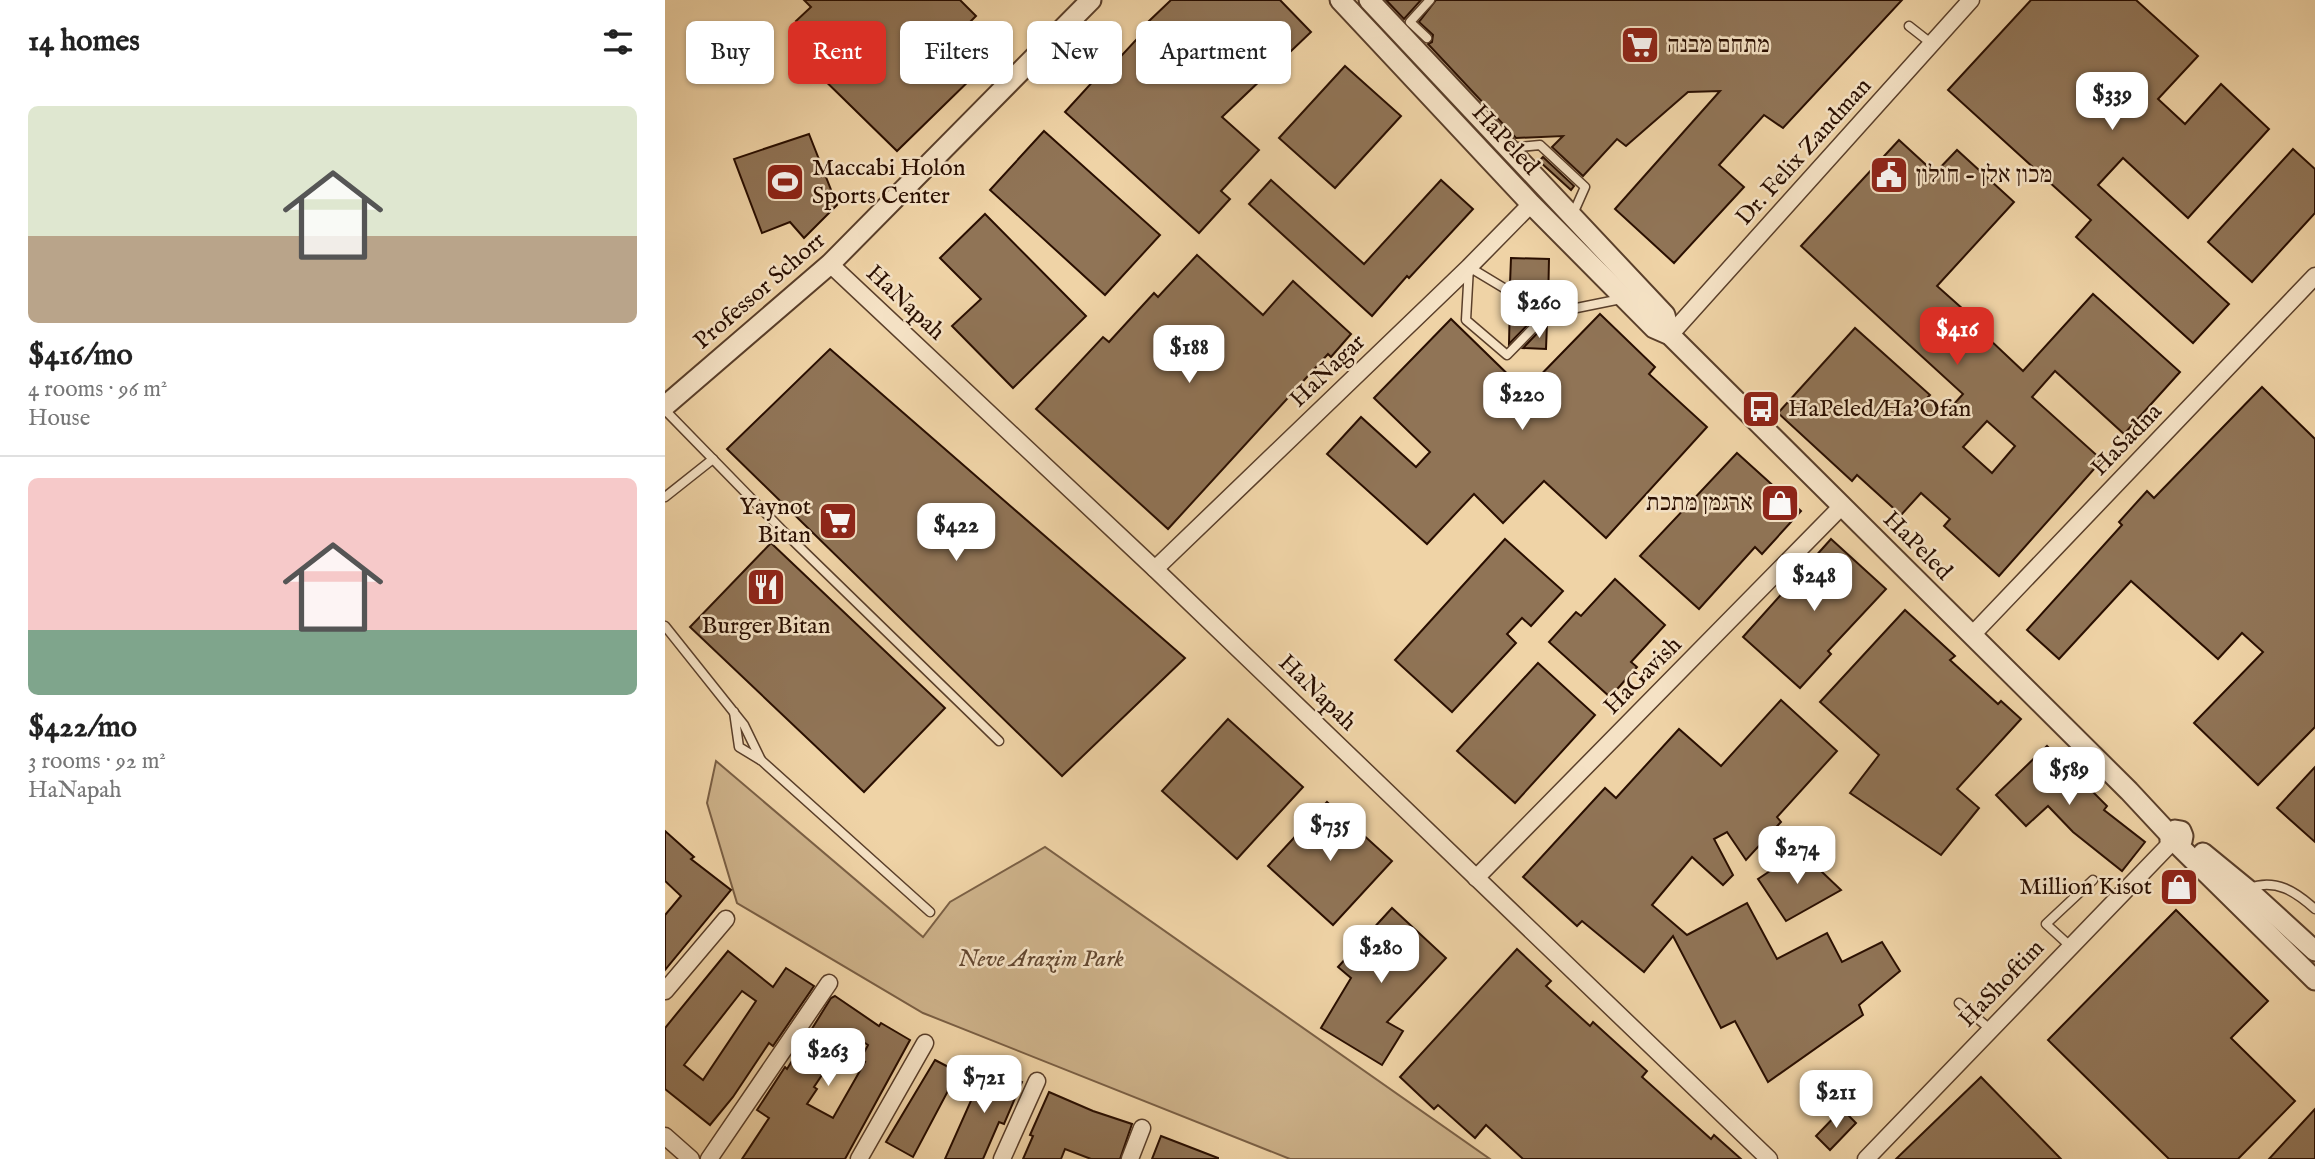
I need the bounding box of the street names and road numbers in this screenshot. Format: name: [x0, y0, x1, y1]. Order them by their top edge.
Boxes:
street label: Dr. Felix Zandman: [1729, 71, 1879, 232]
street label: HaPeled: [1464, 98, 1546, 182]
street label: Professor Schorr: [688, 225, 832, 357]
street label: HaNapah: [859, 258, 951, 348]
street label: HaNagar: [1284, 327, 1373, 415]
street label: HaSadna: [2085, 397, 2170, 483]
street label: HaPeled: [1876, 505, 1958, 587]
street label: HaGavish: [1597, 630, 1689, 722]
street label: HaNapah: [1271, 648, 1363, 738]
street label: HaShoftim: [1952, 933, 2052, 1035]

